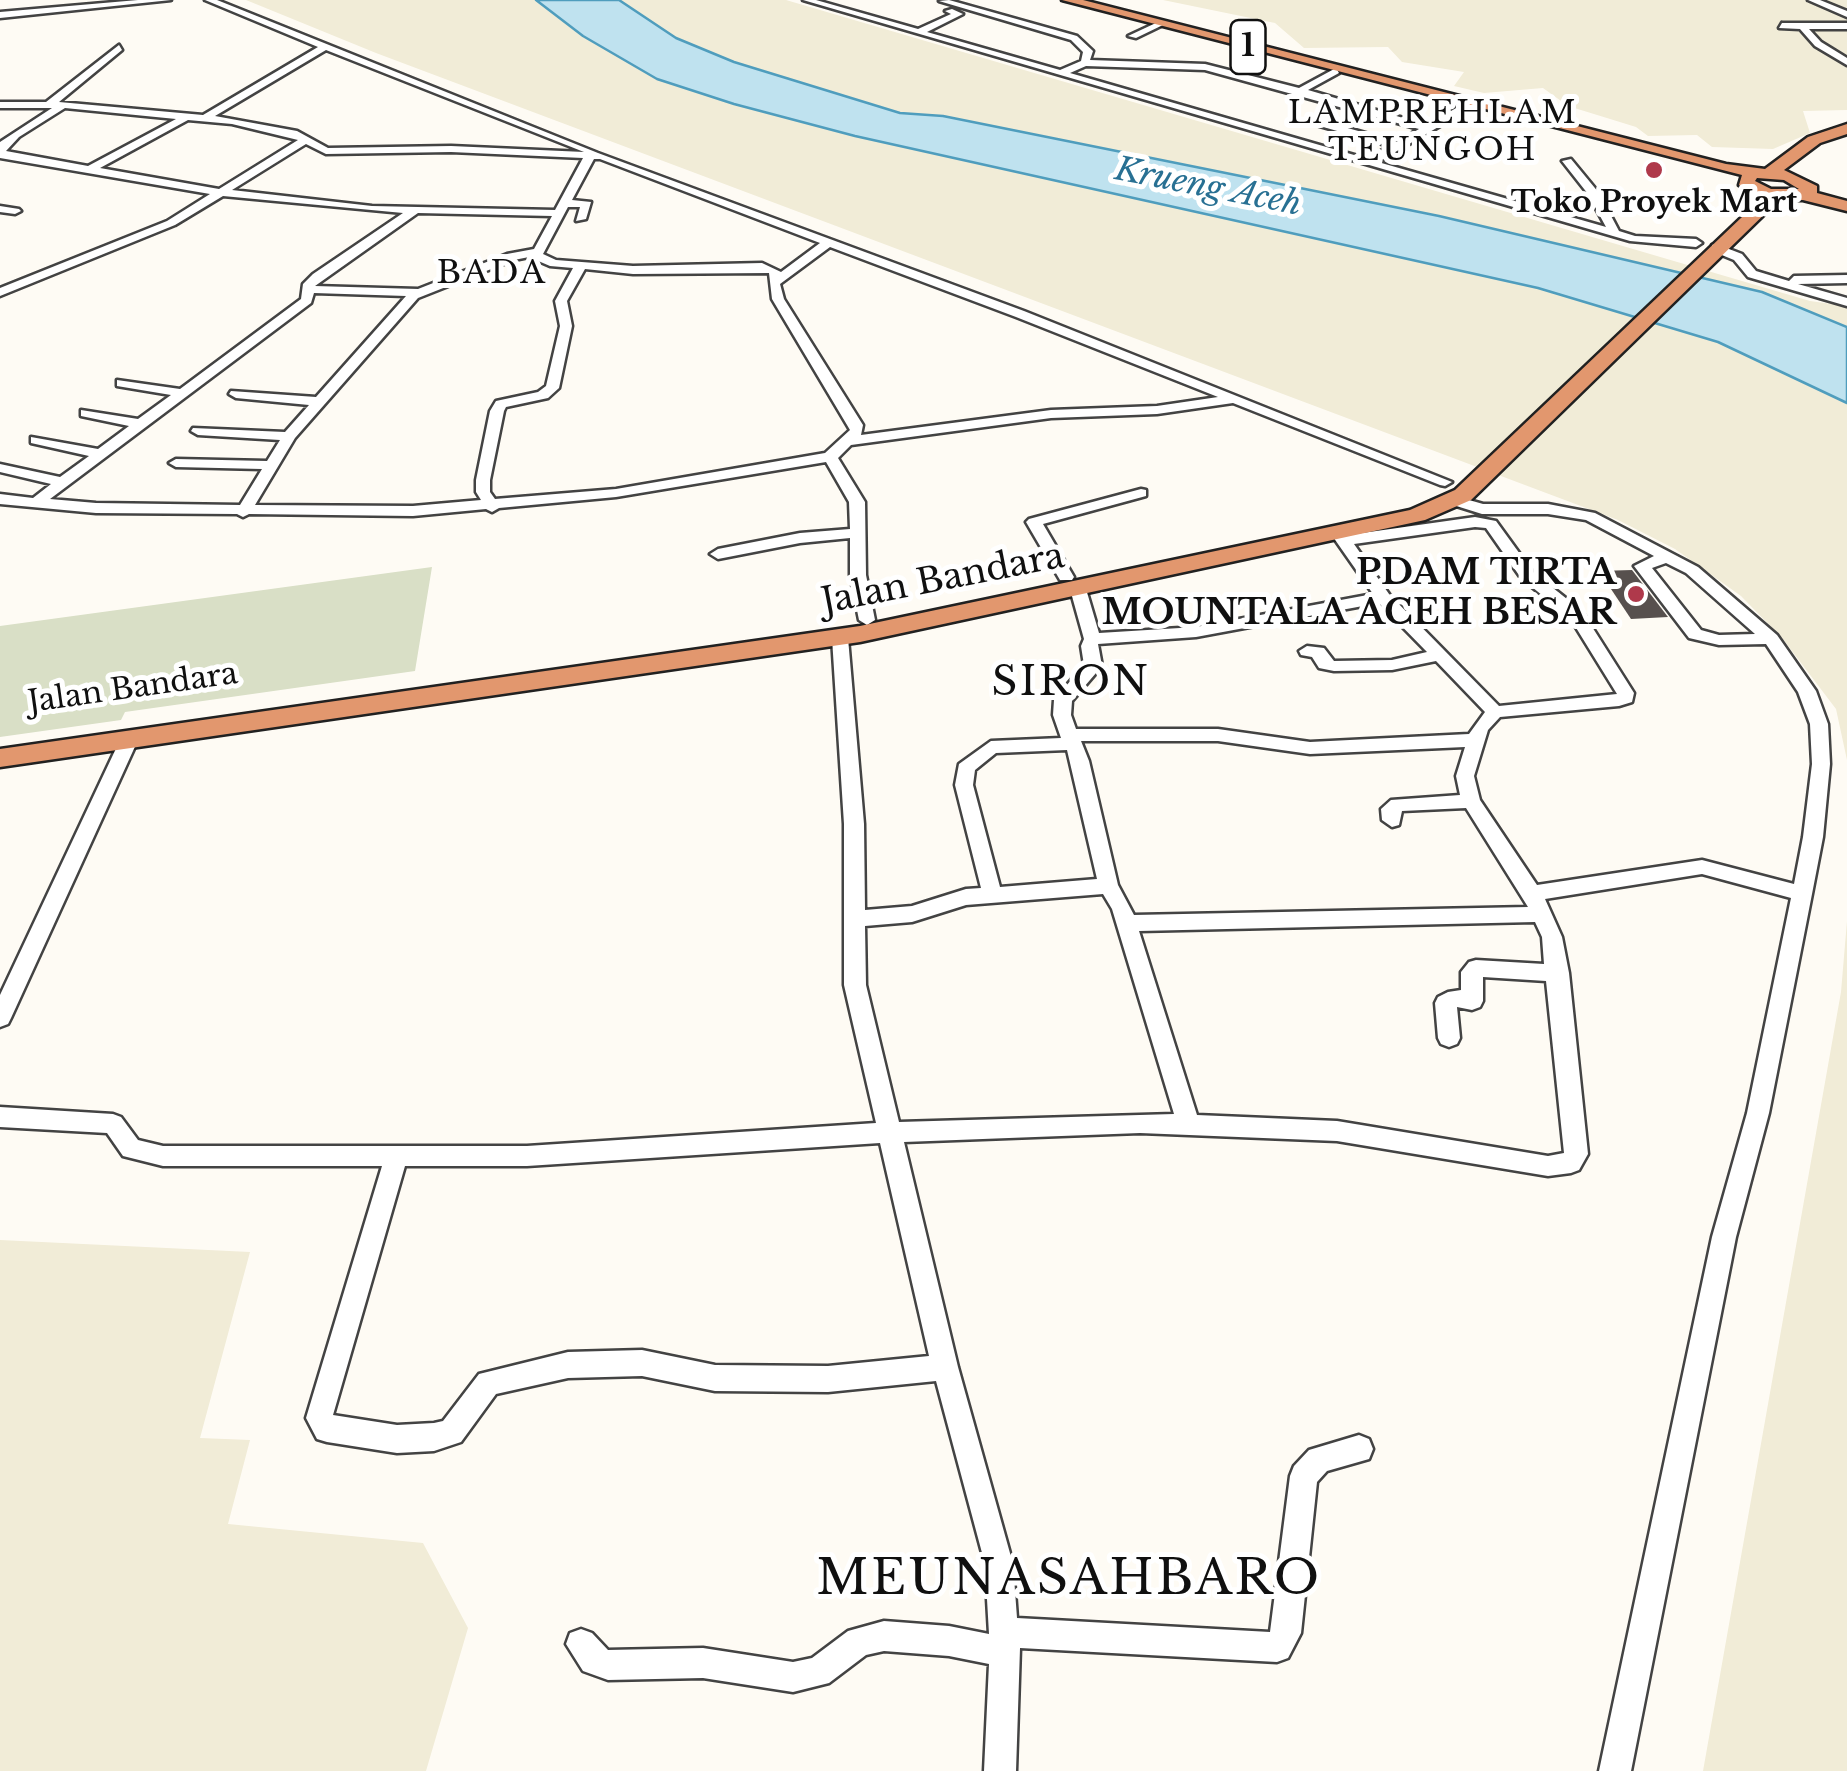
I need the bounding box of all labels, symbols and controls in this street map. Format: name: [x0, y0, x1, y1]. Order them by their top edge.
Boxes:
road number: 1: [1230, 20, 1266, 74]
district label: LAMPREHLAM TEUNGOH: [1288, 95, 1578, 170]
water label: Krueng Aceh: [1112, 151, 1304, 225]
marker: Toko Proyek Mart: [1643, 159, 1665, 181]
place label: Toko Proyek Mart: [1511, 186, 1797, 222]
district label: BADA: [437, 255, 547, 293]
street label: Jalan Bandara: [818, 536, 1068, 624]
place label: PDAM TIRTA MOUNTALA ACEH BESAR: [1102, 553, 1616, 635]
marker: PDAM TIRTA MOUNTALA ACEH BESAR: [1625, 583, 1647, 605]
street label: Jalan Bandara: [26, 656, 240, 722]
district label: SIRON: [991, 660, 1151, 708]
district label: MEUNASAHBARO: [816, 1551, 1322, 1609]

